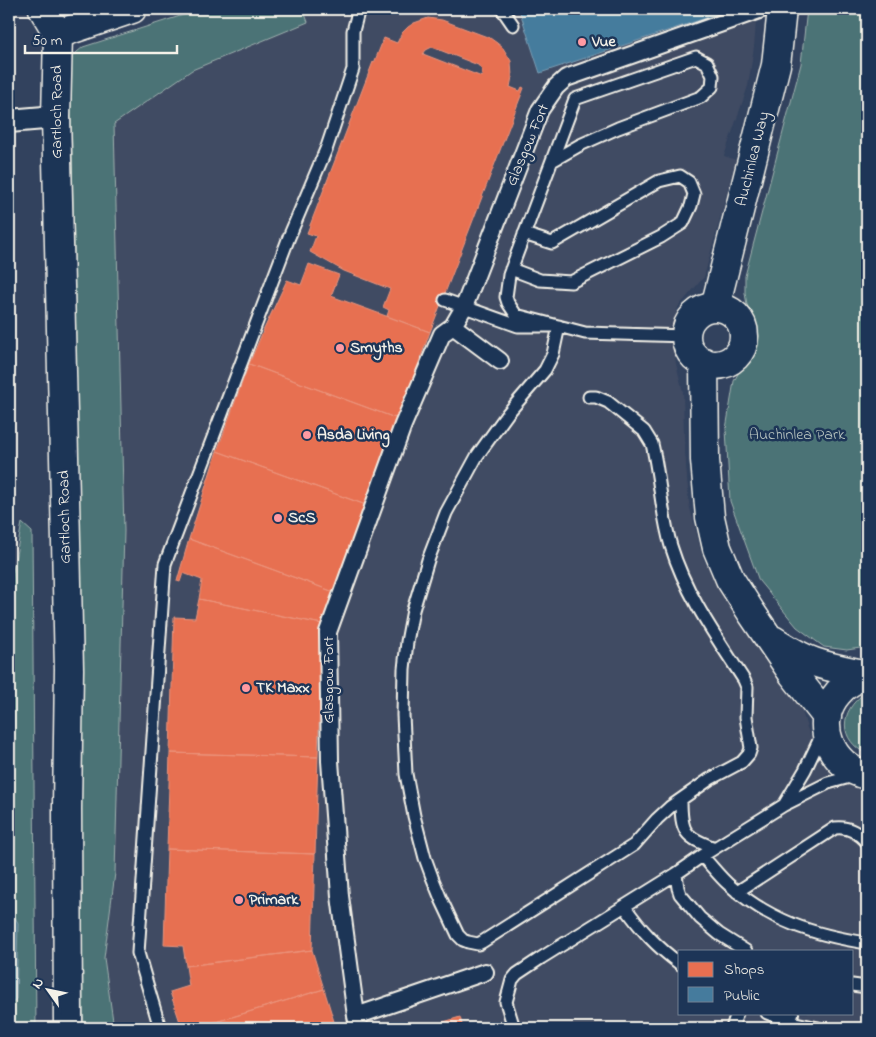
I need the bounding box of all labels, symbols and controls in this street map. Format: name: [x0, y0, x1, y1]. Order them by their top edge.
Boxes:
scale bar: [25, 22, 178, 54]
text: 50 m: [32, 30, 63, 52]
place label: Vue: [591, 30, 617, 54]
marker: Vue: [576, 36, 588, 48]
street label: Gartloch Road: [45, 65, 69, 159]
street label: Glasgow Fort: [500, 100, 556, 190]
street label: Auchinlea Way: [730, 109, 776, 209]
place label: Smyths: [350, 336, 403, 361]
marker: Smyths: [334, 342, 346, 354]
place label: Asda Living: [317, 423, 390, 448]
park label: Auchinlea Park: [749, 423, 846, 447]
marker: Asda Living: [301, 429, 313, 441]
street label: Gartloch Road: [52, 470, 78, 564]
place label: ScS: [288, 506, 316, 530]
marker: ScS: [272, 512, 284, 524]
street label: Glasgow Fort: [317, 636, 341, 724]
place label: TK Maxx: [256, 676, 310, 700]
marker: TK Maxx: [240, 682, 252, 694]
place label: Primark: [249, 888, 299, 912]
marker: Primark: [233, 894, 245, 906]
legend: [678, 950, 854, 1014]
text: Shops: [724, 959, 764, 981]
north arrow: [22, 964, 72, 1014]
text: N: [27, 974, 50, 993]
text: Public: [724, 985, 760, 1007]

